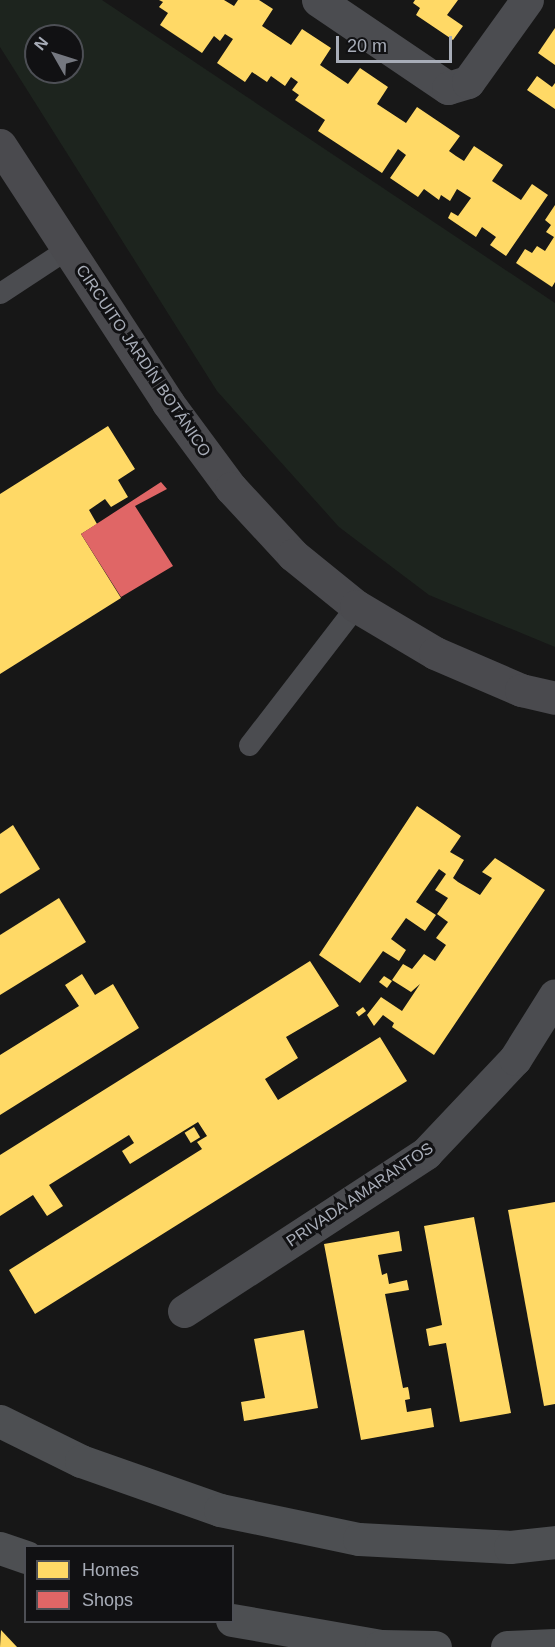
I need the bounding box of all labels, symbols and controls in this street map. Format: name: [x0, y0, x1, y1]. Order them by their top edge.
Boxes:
north arrow: [24, 24, 84, 84]
scale bar: [339, 24, 454, 62]
text: N: [31, 34, 51, 53]
text: 20 m: [347, 36, 387, 56]
street label: CIRCUITO JARDÍN BOTÁNICO: [71, 261, 215, 461]
street label: PRIVADA AMARANTOS: [282, 1138, 438, 1252]
legend: [24, 1545, 234, 1623]
text: Homes: [82, 1560, 139, 1580]
text: Shops: [82, 1590, 133, 1610]

